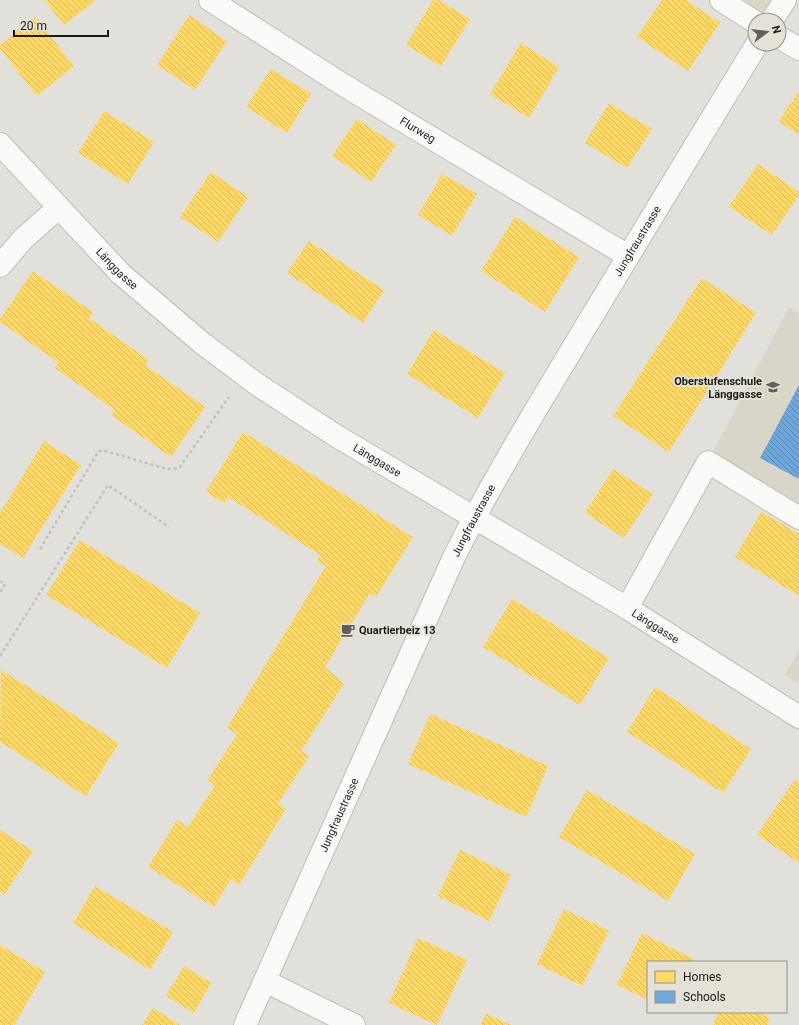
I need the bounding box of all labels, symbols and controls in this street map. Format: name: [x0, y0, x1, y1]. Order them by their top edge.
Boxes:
scale bar: [14, 12, 108, 38]
north arrow: [747, 12, 787, 52]
text: 20 m: [20, 19, 47, 33]
text: N: [769, 24, 784, 35]
street label: Flurweg: [398, 114, 438, 145]
street label: Jungfraustrasse: [611, 203, 664, 279]
street label: Länggasse: [93, 245, 141, 292]
place label: Oberstufenschule Länggasse: [674, 375, 762, 401]
school or university icon: Oberstufenschule Länggasse: [765, 379, 781, 395]
street label: Länggasse: [351, 441, 404, 480]
street label: Jungfraustrasse: [449, 482, 498, 559]
street label: Länggasse: [629, 606, 682, 646]
cafe icon: Quartierbeiz 13: [340, 622, 356, 638]
place label: Quartierbeiz 13: [359, 624, 436, 637]
street label: Jungfraustrasse: [317, 776, 361, 854]
legend: [647, 961, 787, 1013]
text: Homes: [683, 970, 721, 984]
text: Schools: [683, 990, 726, 1004]

